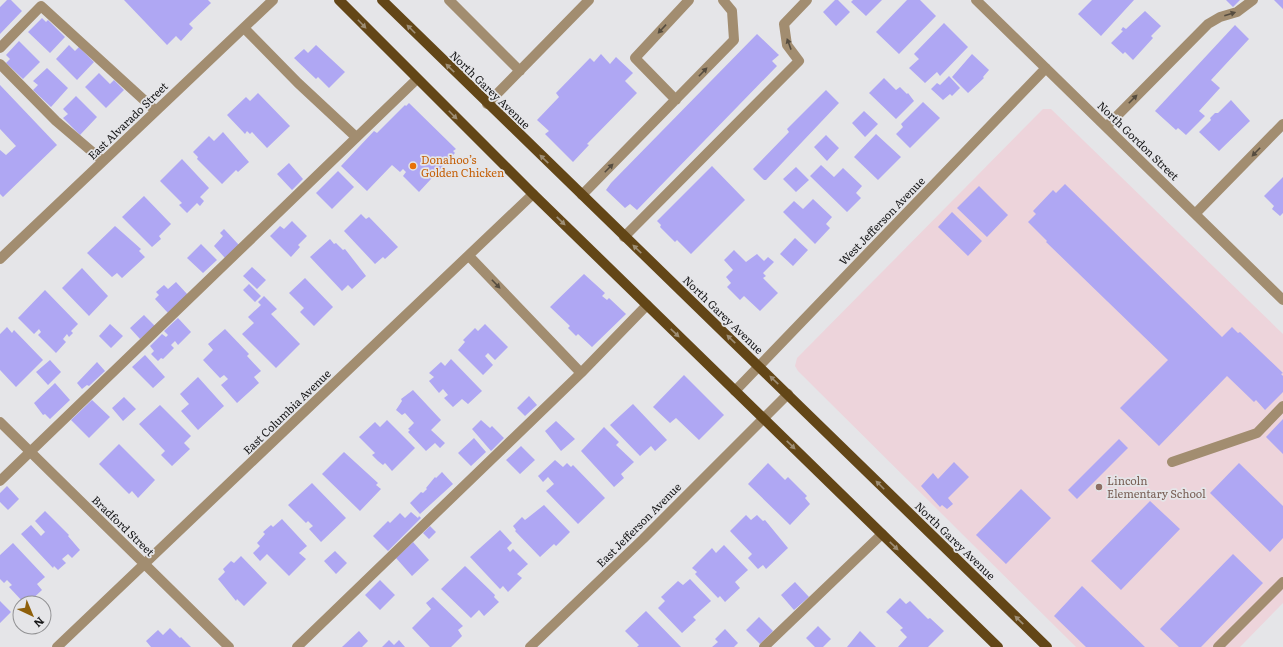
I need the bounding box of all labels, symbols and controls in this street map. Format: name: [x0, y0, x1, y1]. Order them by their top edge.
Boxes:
one-way arrow: [1224, 11, 1236, 17]
one-way arrow: [357, 19, 367, 29]
one-way arrow: [406, 24, 416, 34]
one-way arrow: [658, 24, 667, 33]
one-way arrow: [785, 37, 791, 49]
street label: North Garey Avenue: [447, 47, 535, 132]
one-way arrow: [445, 64, 455, 73]
one-way arrow: [698, 67, 708, 77]
street label: East Alvarado Street: [84, 77, 171, 163]
one-way arrow: [1128, 94, 1138, 104]
street label: North Gordon Street: [1094, 97, 1183, 184]
one-way arrow: [448, 110, 458, 120]
one-way arrow: [1251, 147, 1261, 157]
place label: Donahoo’s Golden Chicken: [421, 151, 504, 180]
one-way arrow: [539, 154, 549, 164]
marker: Donahoo’s Golden Chicken: [408, 161, 418, 171]
one-way arrow: [604, 163, 614, 173]
street label: West Jefferson Avenue: [835, 172, 928, 268]
one-way arrow: [556, 216, 566, 226]
one-way arrow: [632, 245, 642, 254]
street label: North Garey Avenue: [680, 272, 768, 357]
one-way arrow: [491, 279, 501, 289]
one-way arrow: [670, 328, 680, 337]
one-way arrow: [726, 334, 736, 344]
street label: East Columbia Avenue: [239, 365, 334, 457]
one-way arrow: [769, 375, 779, 385]
one-way arrow: [786, 440, 796, 450]
place label: Lincoln Elementary School: [1107, 472, 1206, 501]
street label: East Jefferson Avenue: [592, 478, 684, 570]
one-way arrow: [875, 480, 885, 490]
marker: Lincoln Elementary School: [1094, 482, 1104, 492]
street label: Bradford Street: [89, 491, 159, 560]
street label: North Garey Avenue: [912, 498, 1000, 583]
one-way arrow: [889, 541, 899, 551]
north arrow: [12, 595, 52, 635]
text: N: [31, 614, 49, 632]
one-way arrow: [1014, 615, 1024, 625]

